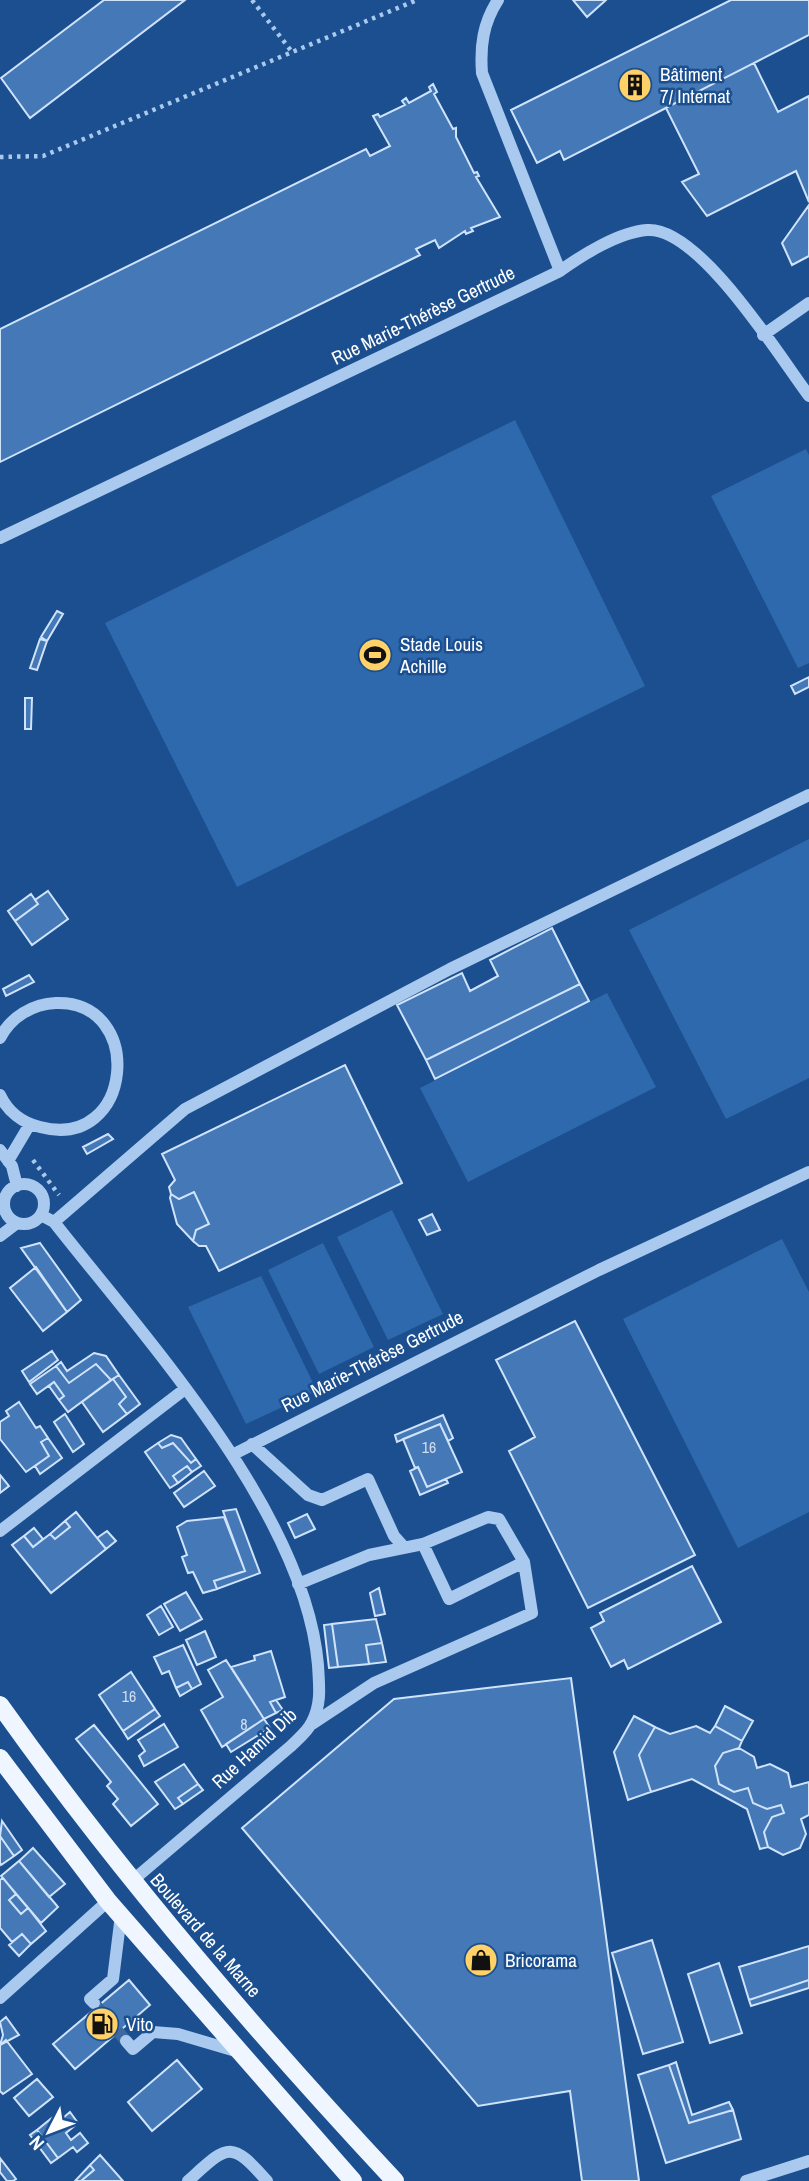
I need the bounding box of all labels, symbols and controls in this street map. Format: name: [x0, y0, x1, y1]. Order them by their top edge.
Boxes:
place label: Bâtiment 7/ Internat: [660, 61, 731, 109]
building icon: Bâtiment 7/ Internat: [616, 66, 654, 104]
street label: Rue Marie-Thérèse Gertrude: [327, 259, 519, 371]
place label: Stade Louis Achille: [399, 631, 483, 679]
sports icon: Stade Louis Achille: [356, 636, 394, 674]
street label: Rue Marie-Thérèse Gertrude: [277, 1304, 467, 1418]
house number: 16: [422, 1436, 436, 1458]
house number: 16: [122, 1685, 136, 1707]
street label: Rue Hamid Dib: [206, 1702, 302, 1794]
house number: 8: [240, 1713, 248, 1735]
street label: Boulevard de la Marne: [145, 1867, 267, 2003]
shop icon: Bricorama: [462, 1941, 500, 1979]
place label: Bricorama: [505, 1947, 577, 1973]
fuel station icon: Vito: [83, 2005, 121, 2043]
place label: Vito: [126, 2011, 153, 2037]
north arrow: [14, 2097, 84, 2167]
text: N: [23, 2130, 50, 2156]

